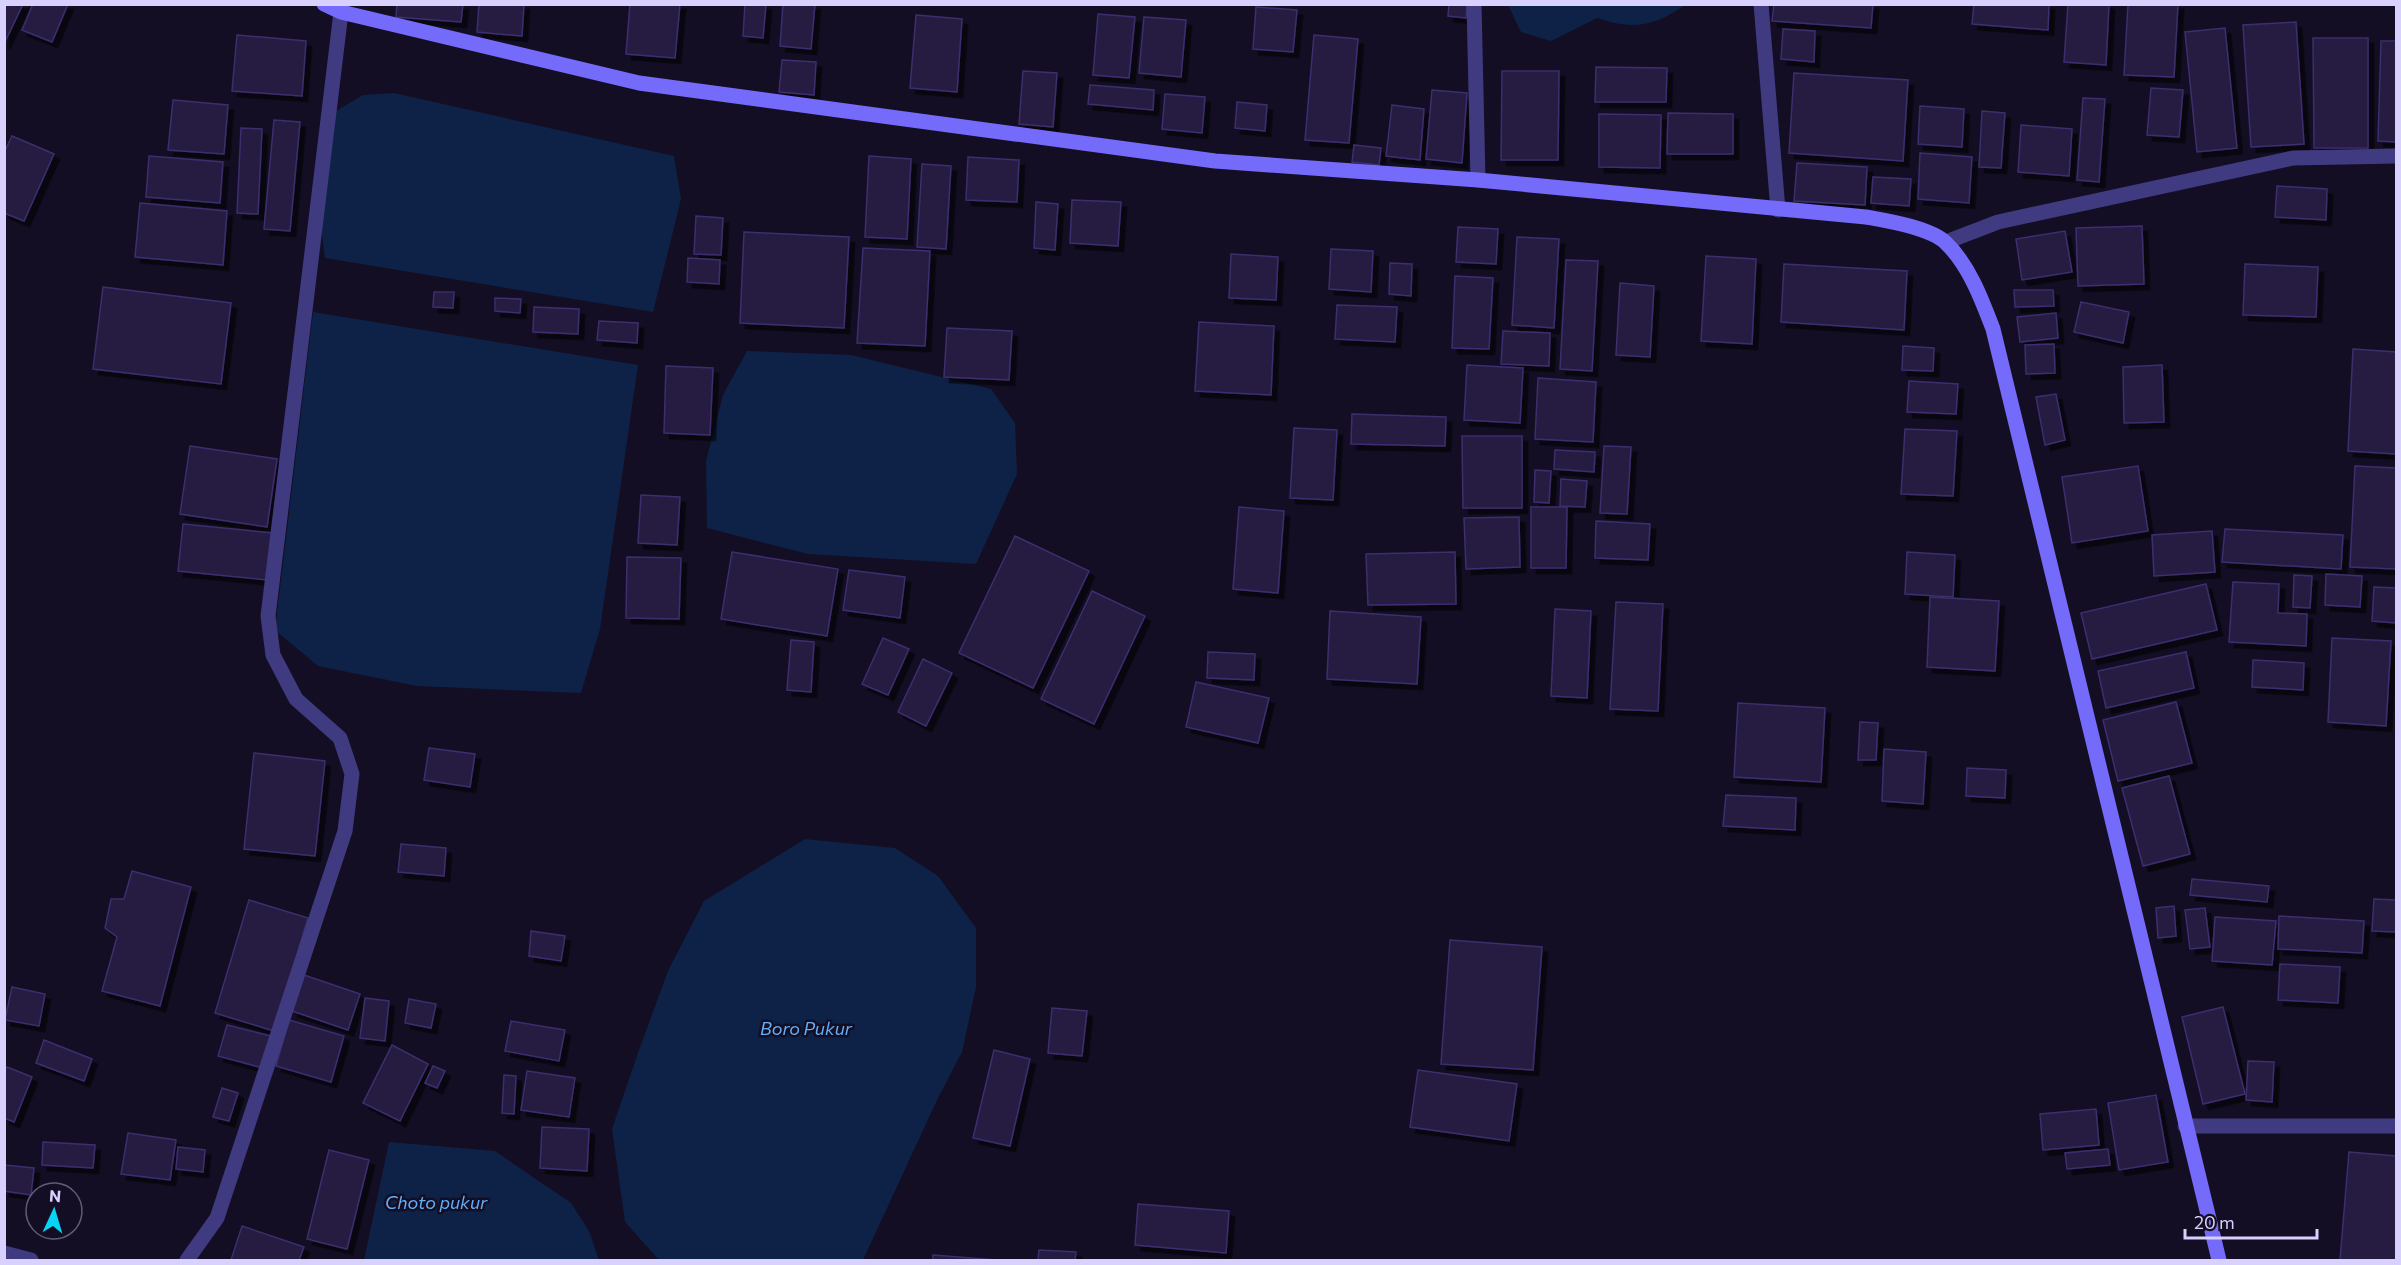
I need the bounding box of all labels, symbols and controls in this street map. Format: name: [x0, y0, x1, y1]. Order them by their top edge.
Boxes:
water label: Boro Pukur: [760, 1017, 853, 1039]
north arrow: [24, 1181, 84, 1241]
text: N: [48, 1186, 62, 1205]
water label: Choto pukur: [385, 1191, 488, 1213]
scale bar: [2185, 1202, 2317, 1240]
text: 20 m: [2194, 1211, 2235, 1233]

